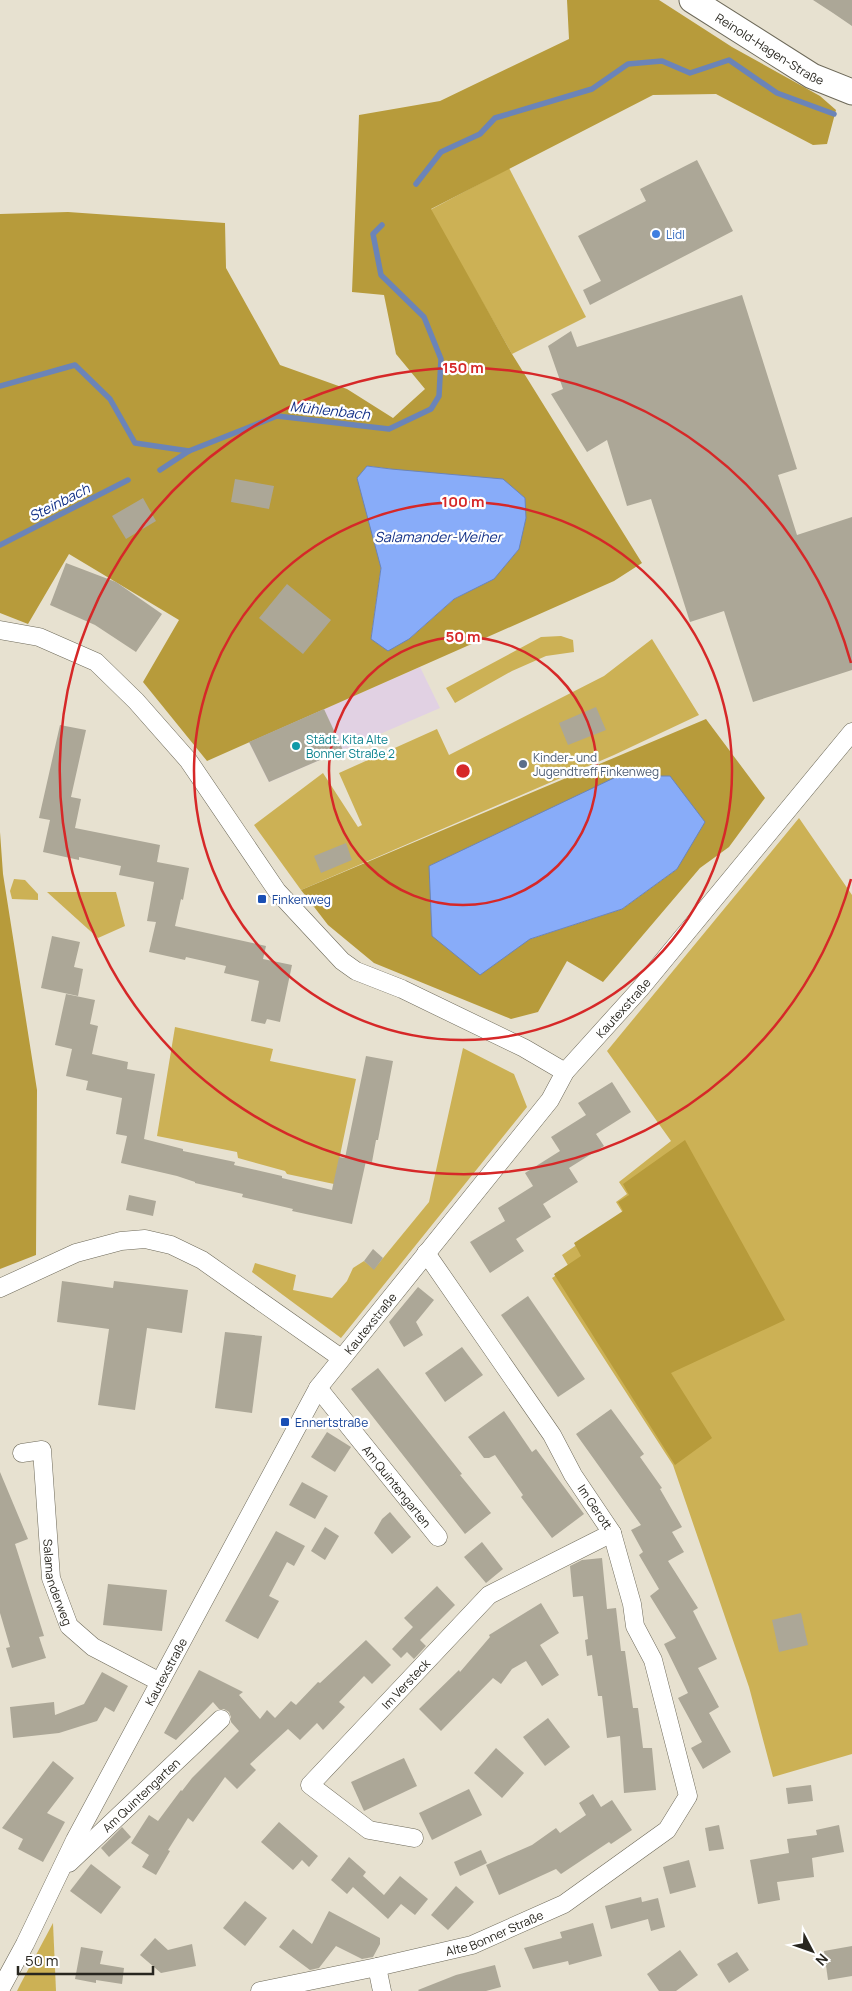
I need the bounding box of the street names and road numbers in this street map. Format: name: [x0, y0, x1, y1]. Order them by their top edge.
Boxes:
street label: Reinold-Hagen-Straße: [712, 9, 827, 88]
street label: Kautexstraße: [592, 974, 654, 1041]
street label: Kautexstraße: [340, 1289, 400, 1358]
street label: Am Quintengarten: [359, 1441, 435, 1531]
street label: Im Gerott: [574, 1481, 616, 1533]
street label: Salamanderweg: [40, 1538, 77, 1628]
street label: Kautexstraße: [140, 1635, 191, 1708]
street label: Im Versteck: [377, 1654, 434, 1713]
street label: Am Quintengarten: [98, 1754, 183, 1836]
street label: Alte Bonner Straße: [444, 1906, 546, 1959]

